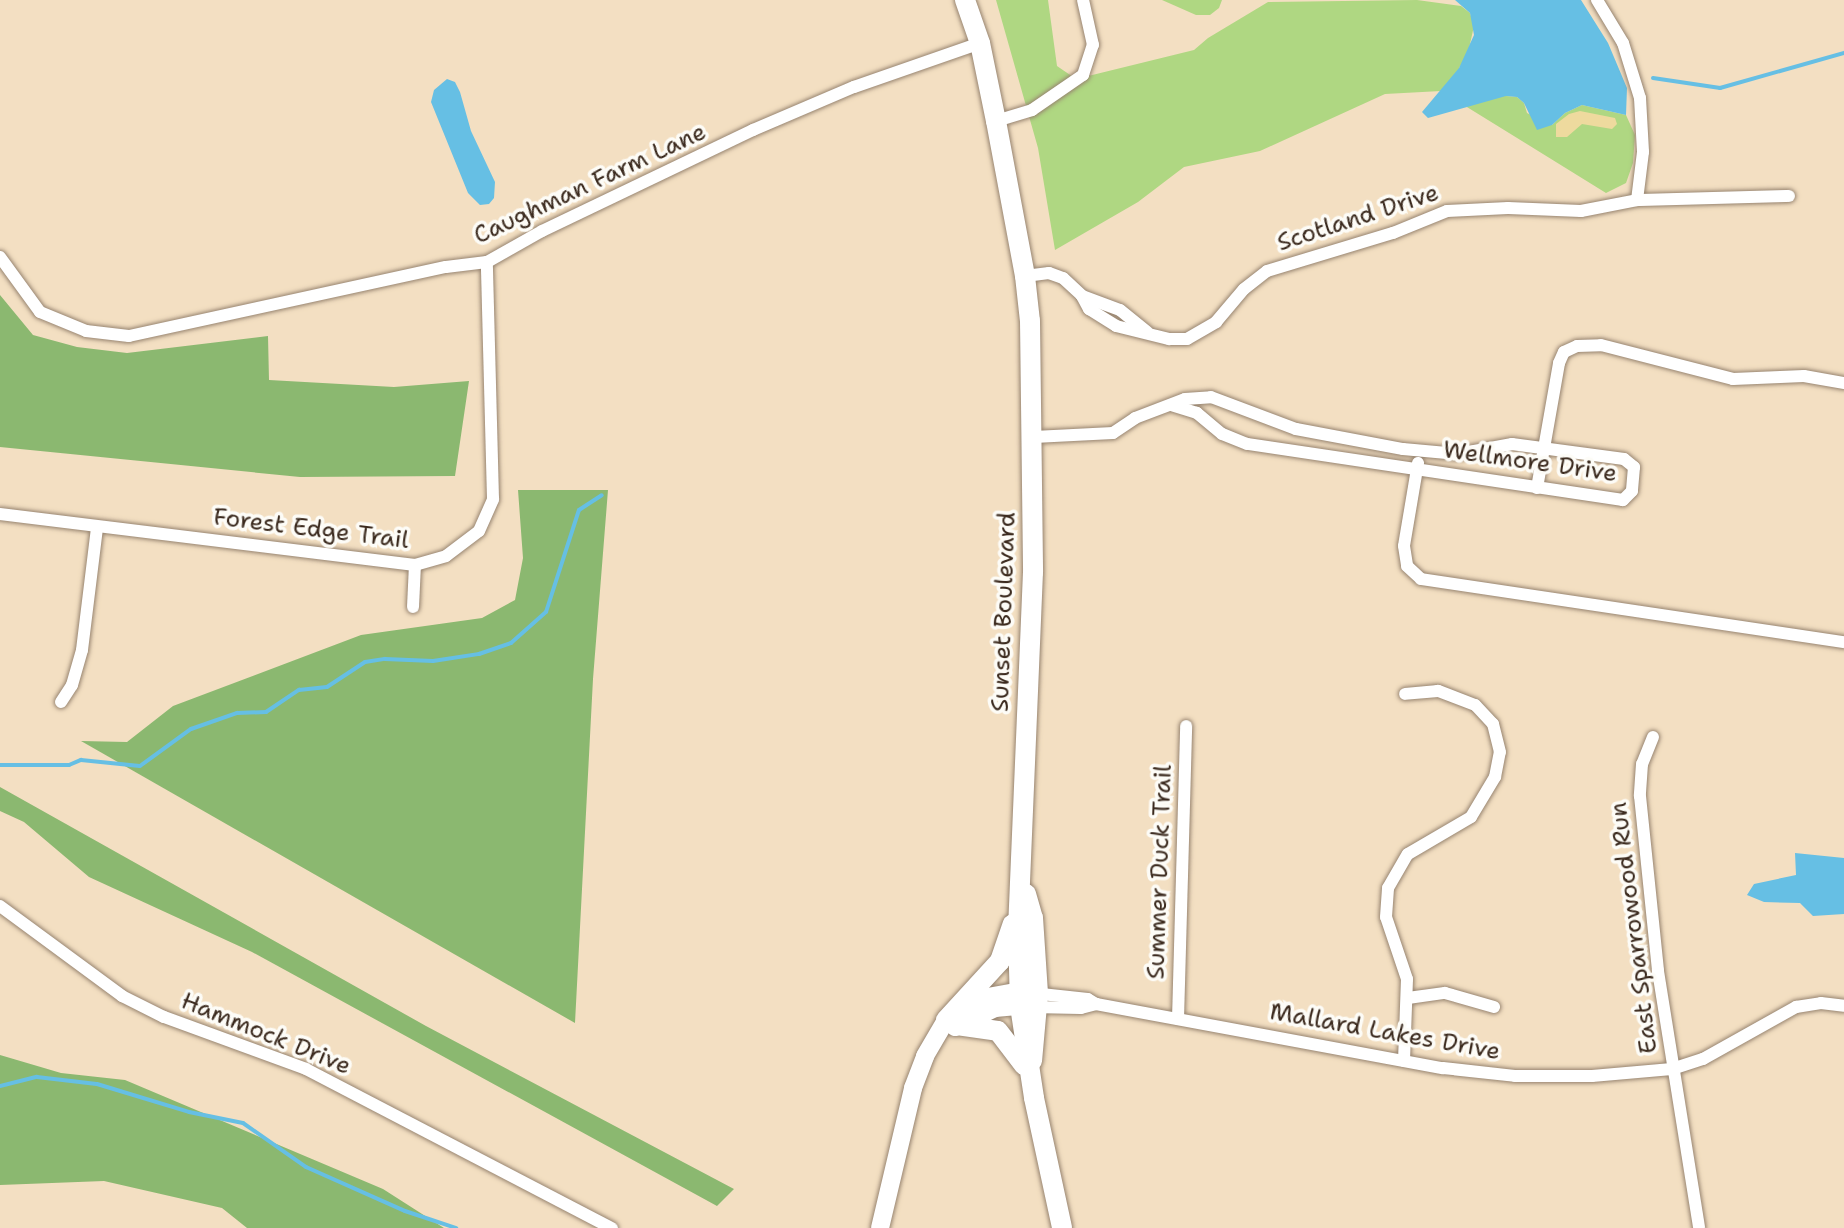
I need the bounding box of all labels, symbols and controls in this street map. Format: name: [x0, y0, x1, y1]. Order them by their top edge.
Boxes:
street label: Caughman Farm Lane: [469, 118, 711, 250]
street label: Scotland Drive: [1274, 178, 1442, 258]
street label: Wellmore Drive: [1441, 436, 1619, 488]
street label: Forest Edge Trail: [212, 503, 410, 555]
street label: Sunset Boulevard: [986, 512, 1022, 712]
street label: Summer Duck Trail: [1142, 764, 1178, 980]
street label: East Sparrowood Run: [1604, 801, 1664, 1055]
street label: Hammock Drive: [177, 987, 355, 1081]
street label: Mallard Lakes Drive: [1268, 998, 1502, 1066]

